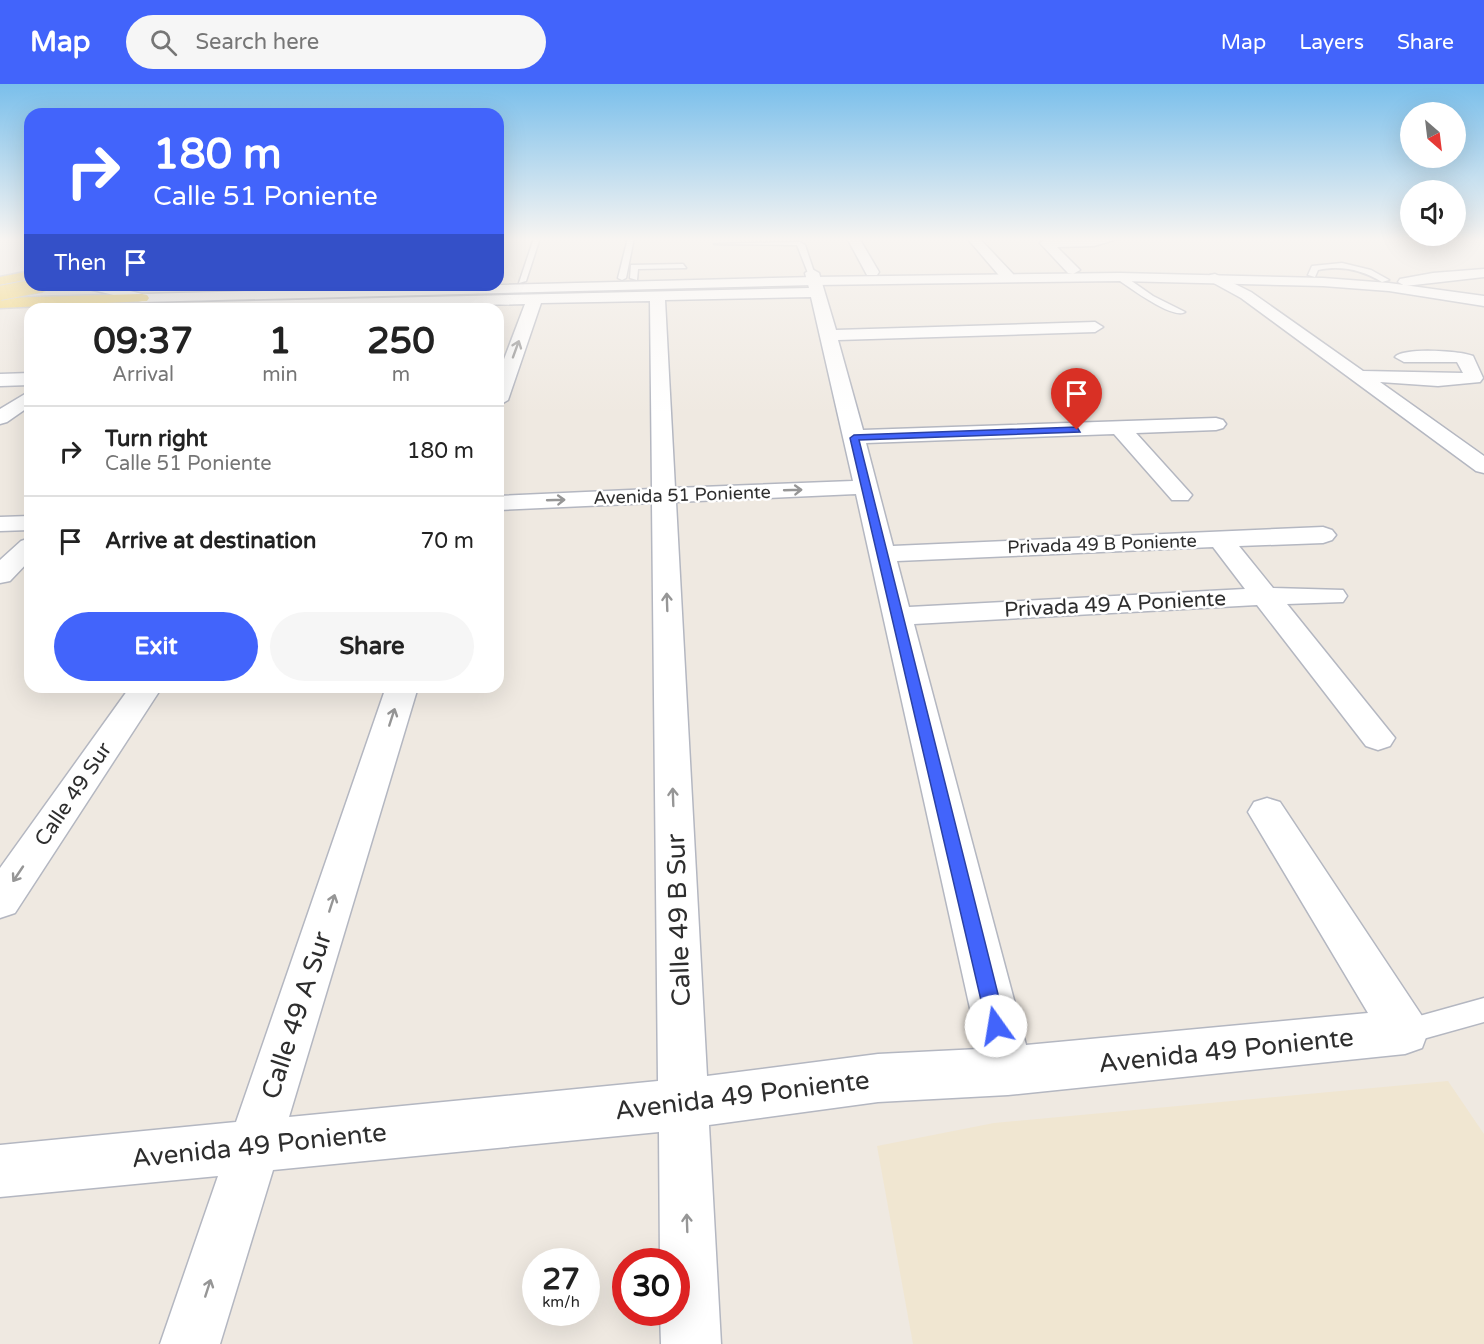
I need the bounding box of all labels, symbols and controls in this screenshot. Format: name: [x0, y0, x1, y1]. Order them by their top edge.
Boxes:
search box: [126, 15, 546, 69]
text: Map: [30, 25, 90, 59]
icon: search: [147, 26, 180, 59]
text: Search here: [195, 29, 319, 55]
text: Map: [1221, 30, 1266, 55]
text: Layers: [1299, 30, 1364, 55]
text: Share: [1397, 30, 1454, 55]
north arrow: [1400, 102, 1466, 168]
map controls: [1400, 102, 1466, 246]
text: 180 m: [153, 129, 282, 180]
icon: right: [54, 132, 132, 210]
text: Calle 51 Poniente: [153, 180, 378, 213]
button: sound: [1400, 180, 1466, 246]
icon: arrive: [119, 246, 152, 279]
text: Then: [54, 250, 107, 276]
text: 09:37: [93, 320, 193, 363]
text: 1: [269, 320, 291, 363]
text: 250: [367, 320, 435, 363]
one-way arrow: [512, 340, 523, 359]
text: Arrival: [112, 363, 174, 387]
text: min: [262, 363, 298, 387]
text: m: [392, 363, 410, 387]
pin: [1051, 368, 1102, 430]
icon: arrive: [1060, 377, 1093, 410]
text: Turn right: [105, 426, 207, 452]
icon: right: [54, 435, 87, 468]
text: 180 m: [407, 438, 474, 464]
text: Calle 51 Poniente: [105, 452, 272, 476]
street label: Avenida 51 Poniente: [593, 481, 771, 509]
one-way arrow: [783, 485, 803, 496]
one-way arrow: [546, 495, 566, 506]
icon: arrive: [54, 525, 87, 558]
text: Arrive at destination: [105, 528, 316, 554]
text: 70 m: [420, 528, 474, 554]
street label: Privada 49 B Poniente: [1007, 530, 1197, 558]
street label: Privada 49 A Poniente: [1003, 586, 1227, 623]
one-way arrow: [661, 592, 672, 612]
button: Exit: [54, 612, 258, 681]
button: Share: [270, 612, 474, 681]
one-way arrow: [388, 708, 399, 727]
street label: Calle 49 Sur: [30, 738, 117, 851]
one-way arrow: [668, 787, 679, 807]
street label: Calle 49 B Sur: [660, 833, 697, 1007]
one-way arrow: [12, 866, 24, 882]
one-way arrow: [328, 894, 339, 913]
street label: Calle 49 A Sur: [255, 927, 338, 1103]
position arrow: [964, 994, 1028, 1058]
street label: Avenida 49 Poniente: [1097, 1022, 1355, 1079]
street label: Avenida 49 Poniente: [613, 1064, 871, 1126]
street label: Avenida 49 Poniente: [130, 1117, 388, 1174]
one-way arrow: [682, 1213, 693, 1233]
speed limit sign: 30: [612, 1248, 690, 1326]
text: 27: [542, 1261, 580, 1298]
one-way arrow: [203, 1279, 214, 1298]
text: km/h: [542, 1293, 580, 1311]

